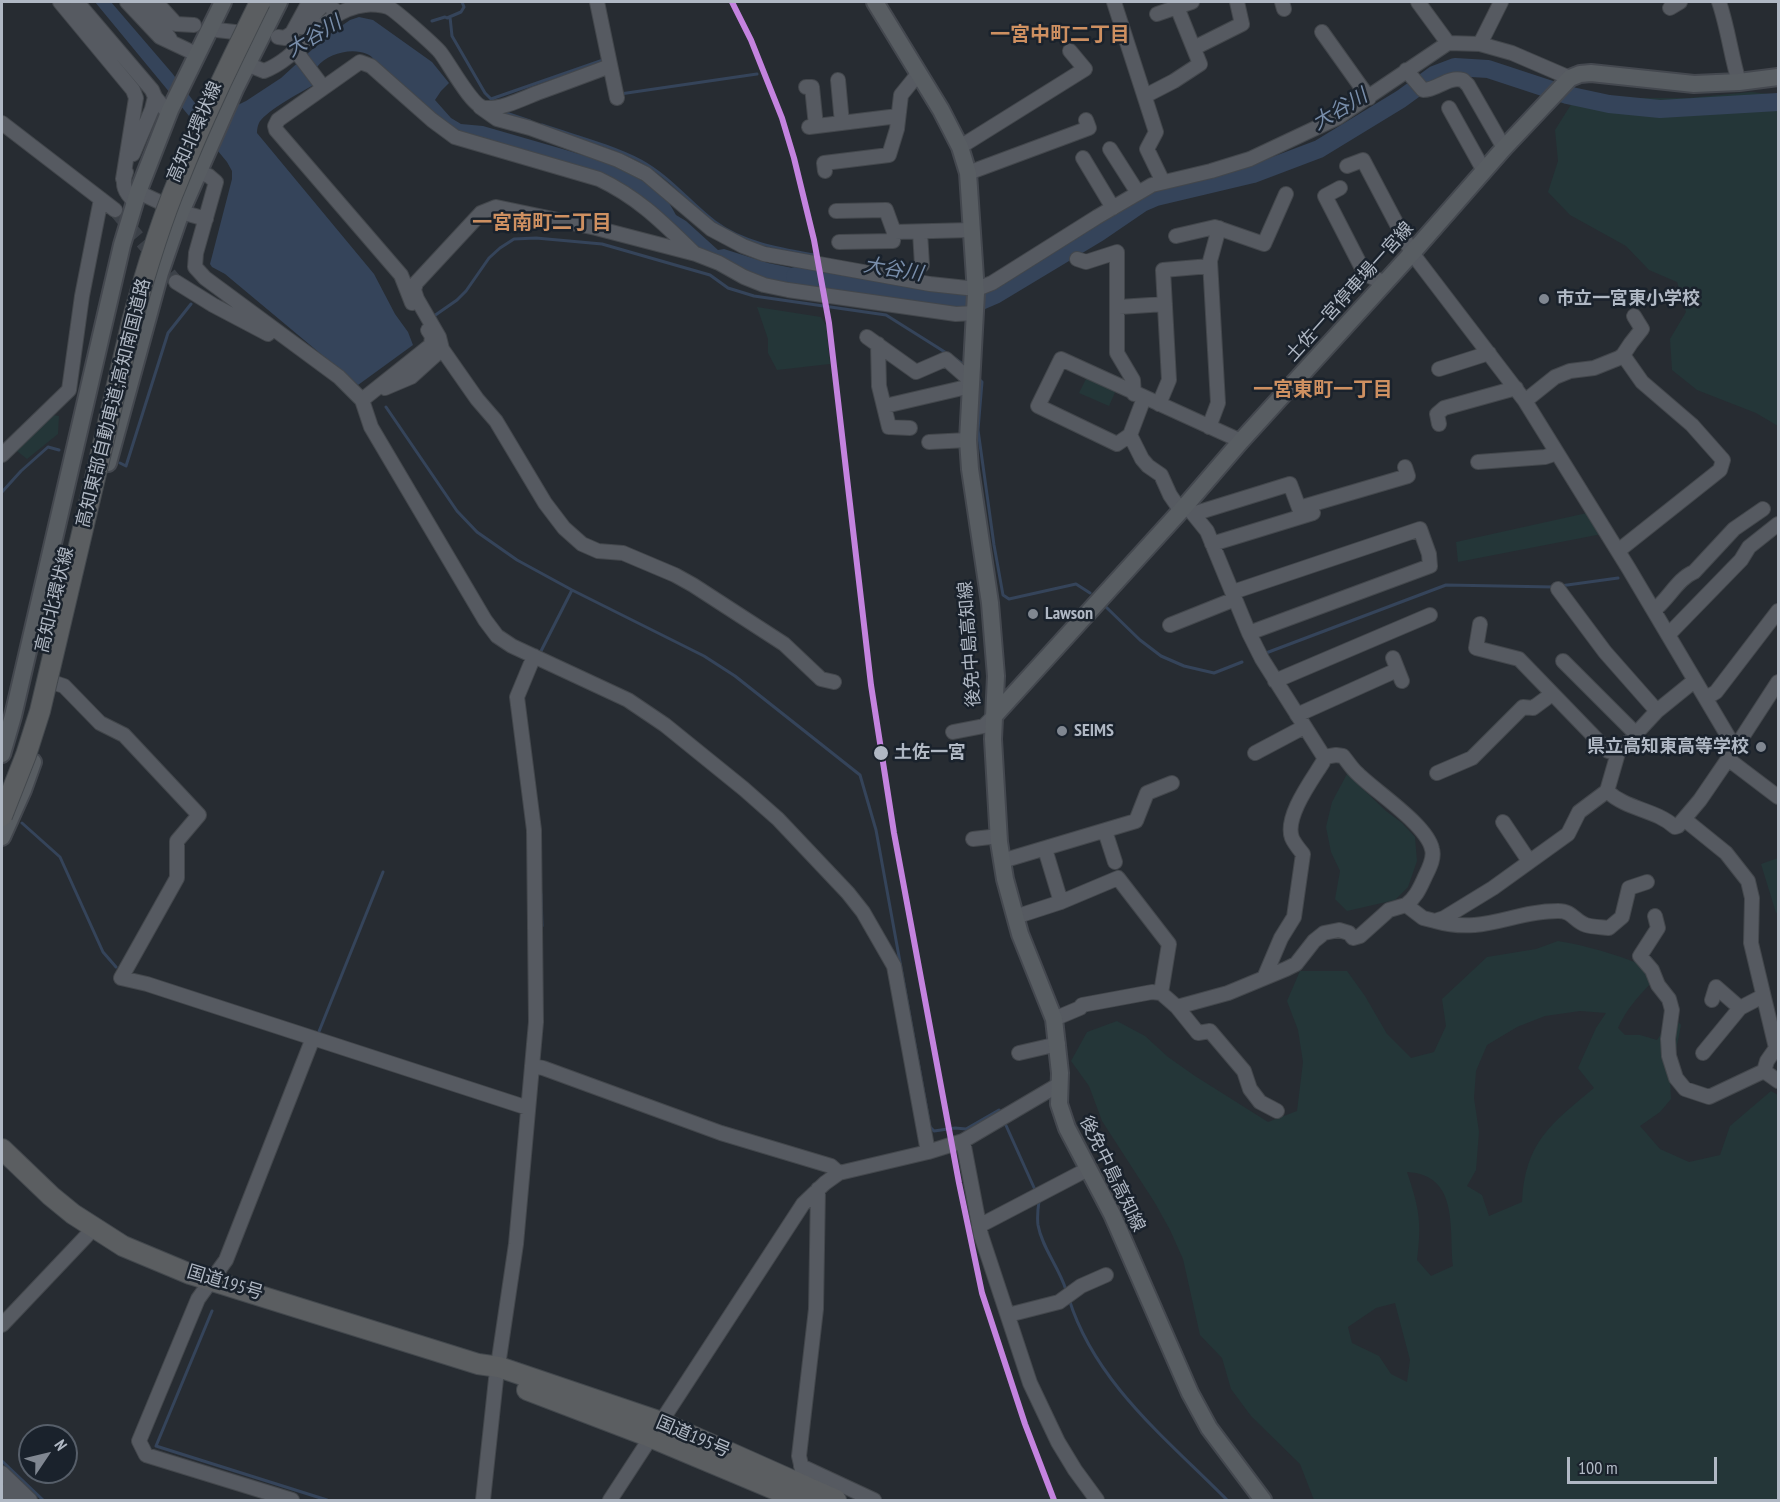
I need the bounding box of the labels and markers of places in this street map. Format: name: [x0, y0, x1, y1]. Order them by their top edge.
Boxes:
place label: 市立一宮東小学校: [1556, 288, 1700, 310]
marker: 市立一宮東小学校: [1537, 292, 1551, 306]
place label: Lawson: [1045, 603, 1093, 625]
marker: Lawson: [1026, 607, 1040, 621]
place label: SEIMS: [1074, 720, 1114, 742]
marker: SEIMS: [1055, 724, 1069, 738]
place label: 県立高知東高等学校: [1587, 736, 1749, 758]
marker: 県立高知東高等学校: [1754, 740, 1768, 754]
place label: 土佐一宮: [894, 742, 966, 764]
marker: 土佐一宮: [872, 744, 890, 762]

